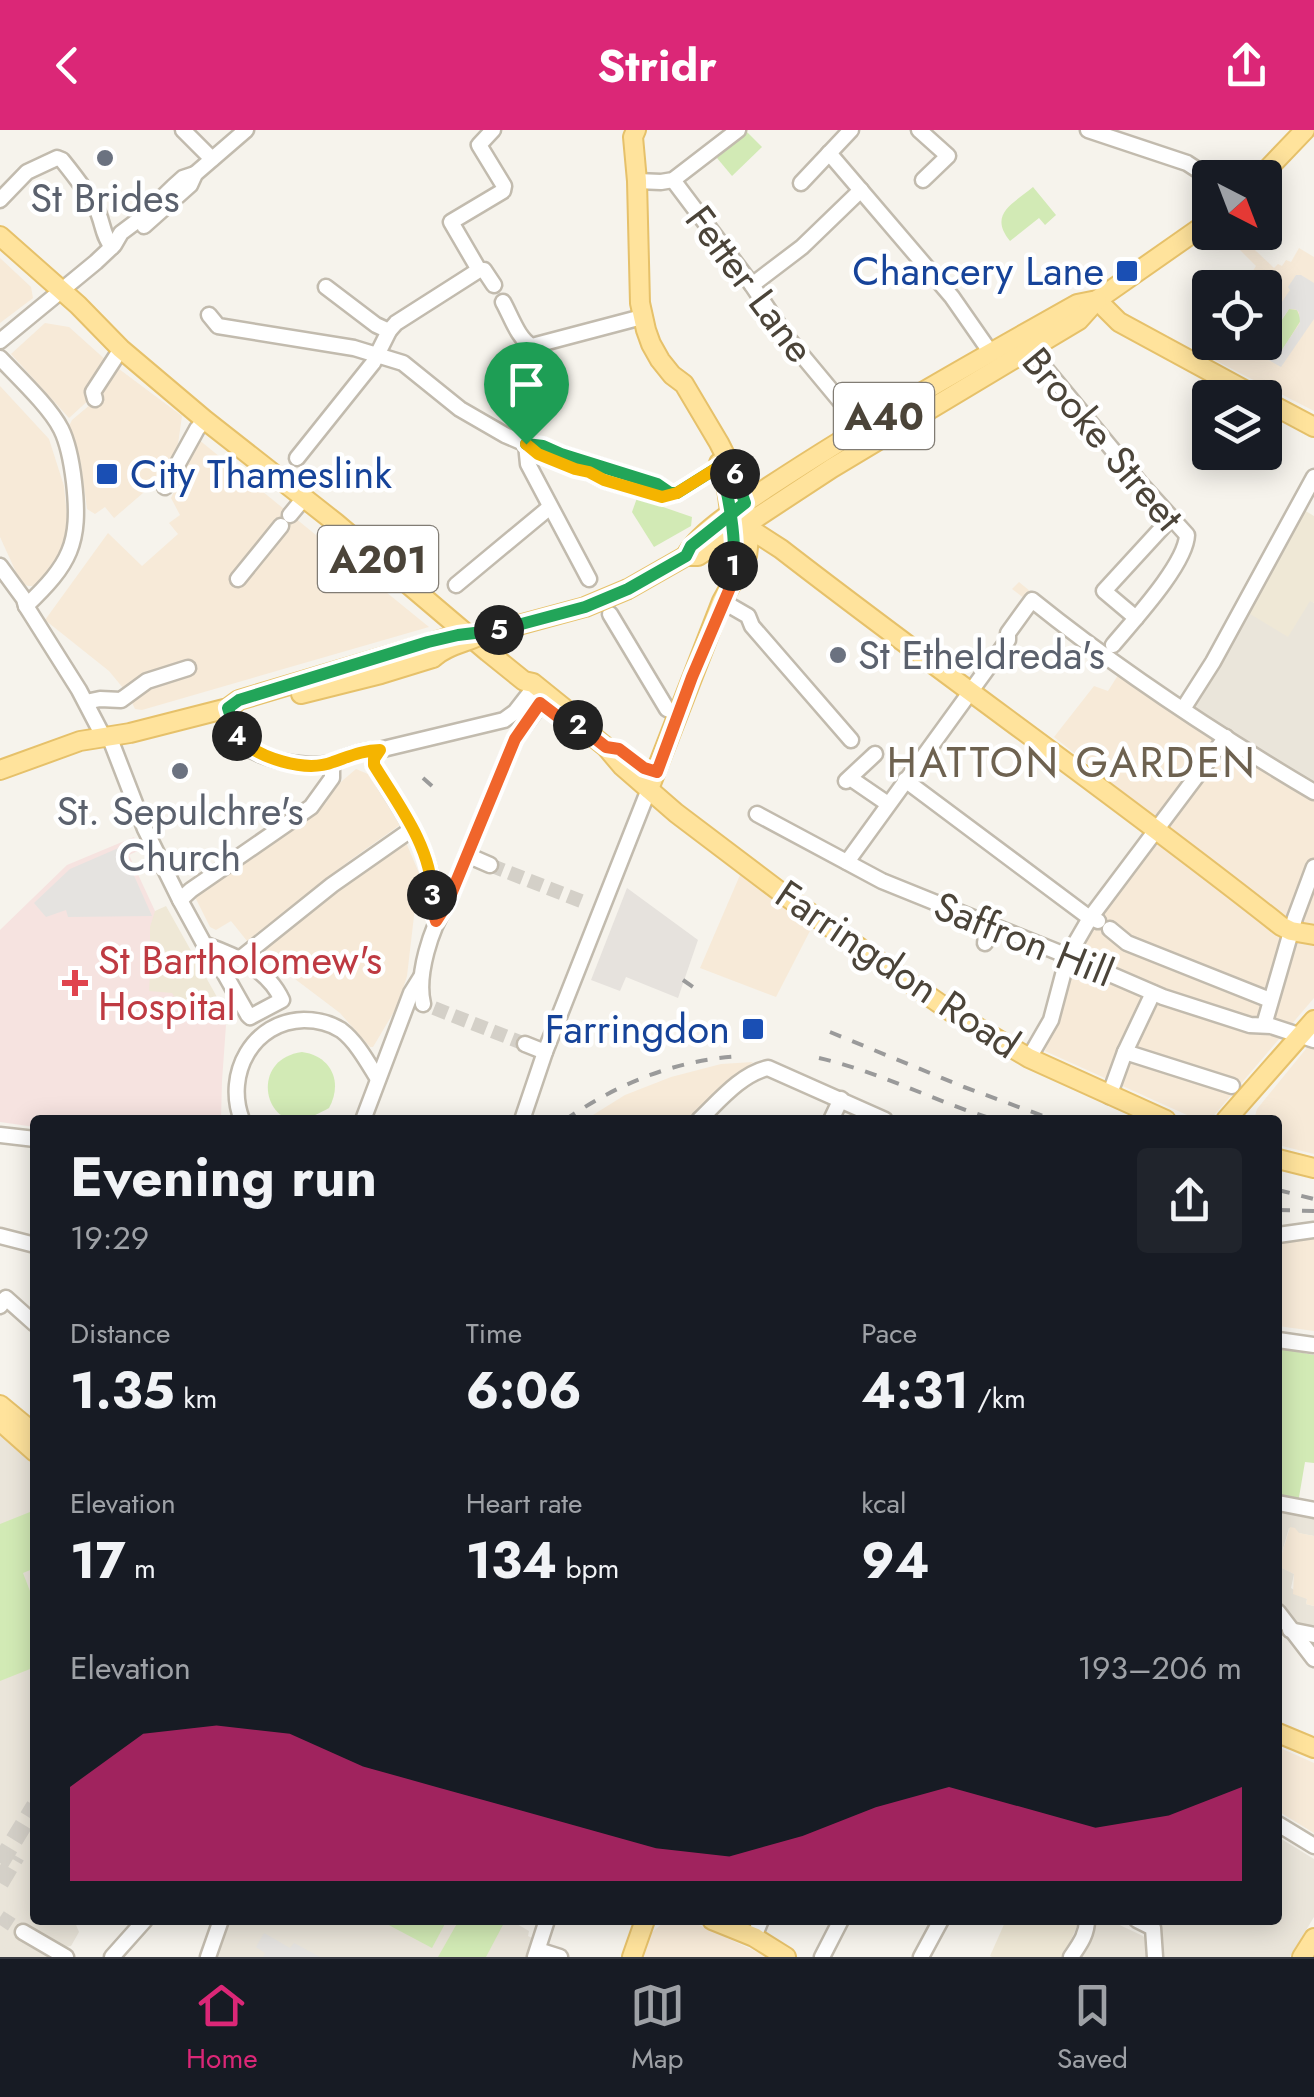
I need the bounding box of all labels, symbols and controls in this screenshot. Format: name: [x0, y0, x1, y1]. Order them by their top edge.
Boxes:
text: Stridr: [597, 33, 717, 98]
icon: back: [40, 38, 95, 93]
icon: share: [1219, 38, 1274, 93]
marker: St Brides: [94, 147, 116, 169]
north arrow: [1192, 160, 1282, 250]
map controls: [1192, 160, 1282, 470]
place label: St Brides: [30, 169, 180, 227]
street label: Fetter Lane: [672, 193, 828, 375]
place label: Chancery Lane: [852, 242, 1104, 300]
marker: Chancery Lane: [1114, 258, 1140, 284]
button: locate: [1192, 270, 1282, 360]
street label: Brooke Street: [1009, 334, 1198, 544]
pin: [484, 342, 569, 445]
icon: arrive: [499, 357, 554, 412]
button: layers: [1192, 380, 1282, 470]
road number: A40: [834, 383, 934, 449]
place label: City Thameslink: [130, 445, 392, 503]
pin: 6: [710, 449, 760, 499]
text: 6: [726, 453, 744, 494]
marker: City Thameslink: [94, 461, 120, 487]
road number: A201: [318, 526, 438, 592]
pin: 1: [708, 541, 758, 591]
text: 1: [726, 545, 740, 586]
pin: 5: [474, 605, 524, 655]
text: 5: [490, 609, 508, 650]
place label: St Etheldreda's: [858, 626, 1105, 684]
marker: St Etheldreda's: [827, 644, 849, 666]
pin: 2: [553, 700, 603, 750]
text: 2: [569, 704, 587, 745]
pin: 4: [212, 711, 262, 761]
text: 4: [227, 715, 247, 756]
district label: HATTON GARDEN: [887, 732, 1257, 793]
marker: St. Sepulchre's Church: [169, 760, 191, 782]
place label: St. Sepulchre's Church: [56, 782, 304, 886]
street label: Farringdon Road: [764, 866, 1032, 1072]
pin: 3: [407, 870, 457, 920]
text: 3: [423, 874, 441, 915]
street label: Saffron Hill: [925, 877, 1123, 1001]
place label: St Bartholomew's Hospital: [98, 931, 382, 1035]
marker: St Bartholomew's Hospital: [62, 970, 88, 996]
place label: Farringdon: [545, 1000, 730, 1058]
marker: Farringdon: [740, 1016, 766, 1042]
text: Evening run: [70, 1137, 377, 1217]
button: share: [1137, 1148, 1242, 1253]
text: 19:29: [70, 1215, 149, 1261]
text: Distance: [70, 1313, 170, 1354]
text: Time: [466, 1313, 522, 1354]
text: Pace: [861, 1313, 917, 1354]
text: 1.35: [70, 1354, 175, 1427]
text: 6:06: [466, 1354, 582, 1427]
text: 4:31: [861, 1354, 969, 1427]
text: km: [175, 1378, 217, 1419]
text: /km: [969, 1378, 1026, 1419]
text: Elevation: [70, 1483, 176, 1524]
text: Heart rate: [466, 1483, 583, 1524]
text: kcal: [861, 1483, 907, 1524]
text: 17: [70, 1524, 126, 1597]
text: 134: [466, 1524, 557, 1597]
text: 94: [861, 1524, 930, 1597]
text: m: [126, 1548, 156, 1589]
text: bpm: [557, 1548, 619, 1589]
text: Elevation: [70, 1645, 191, 1691]
text: 193–206 m: [1078, 1645, 1242, 1691]
tab: Home: [186, 1978, 258, 2079]
tab: Map: [630, 1978, 685, 2079]
tab: Saved: [1057, 1978, 1128, 2079]

